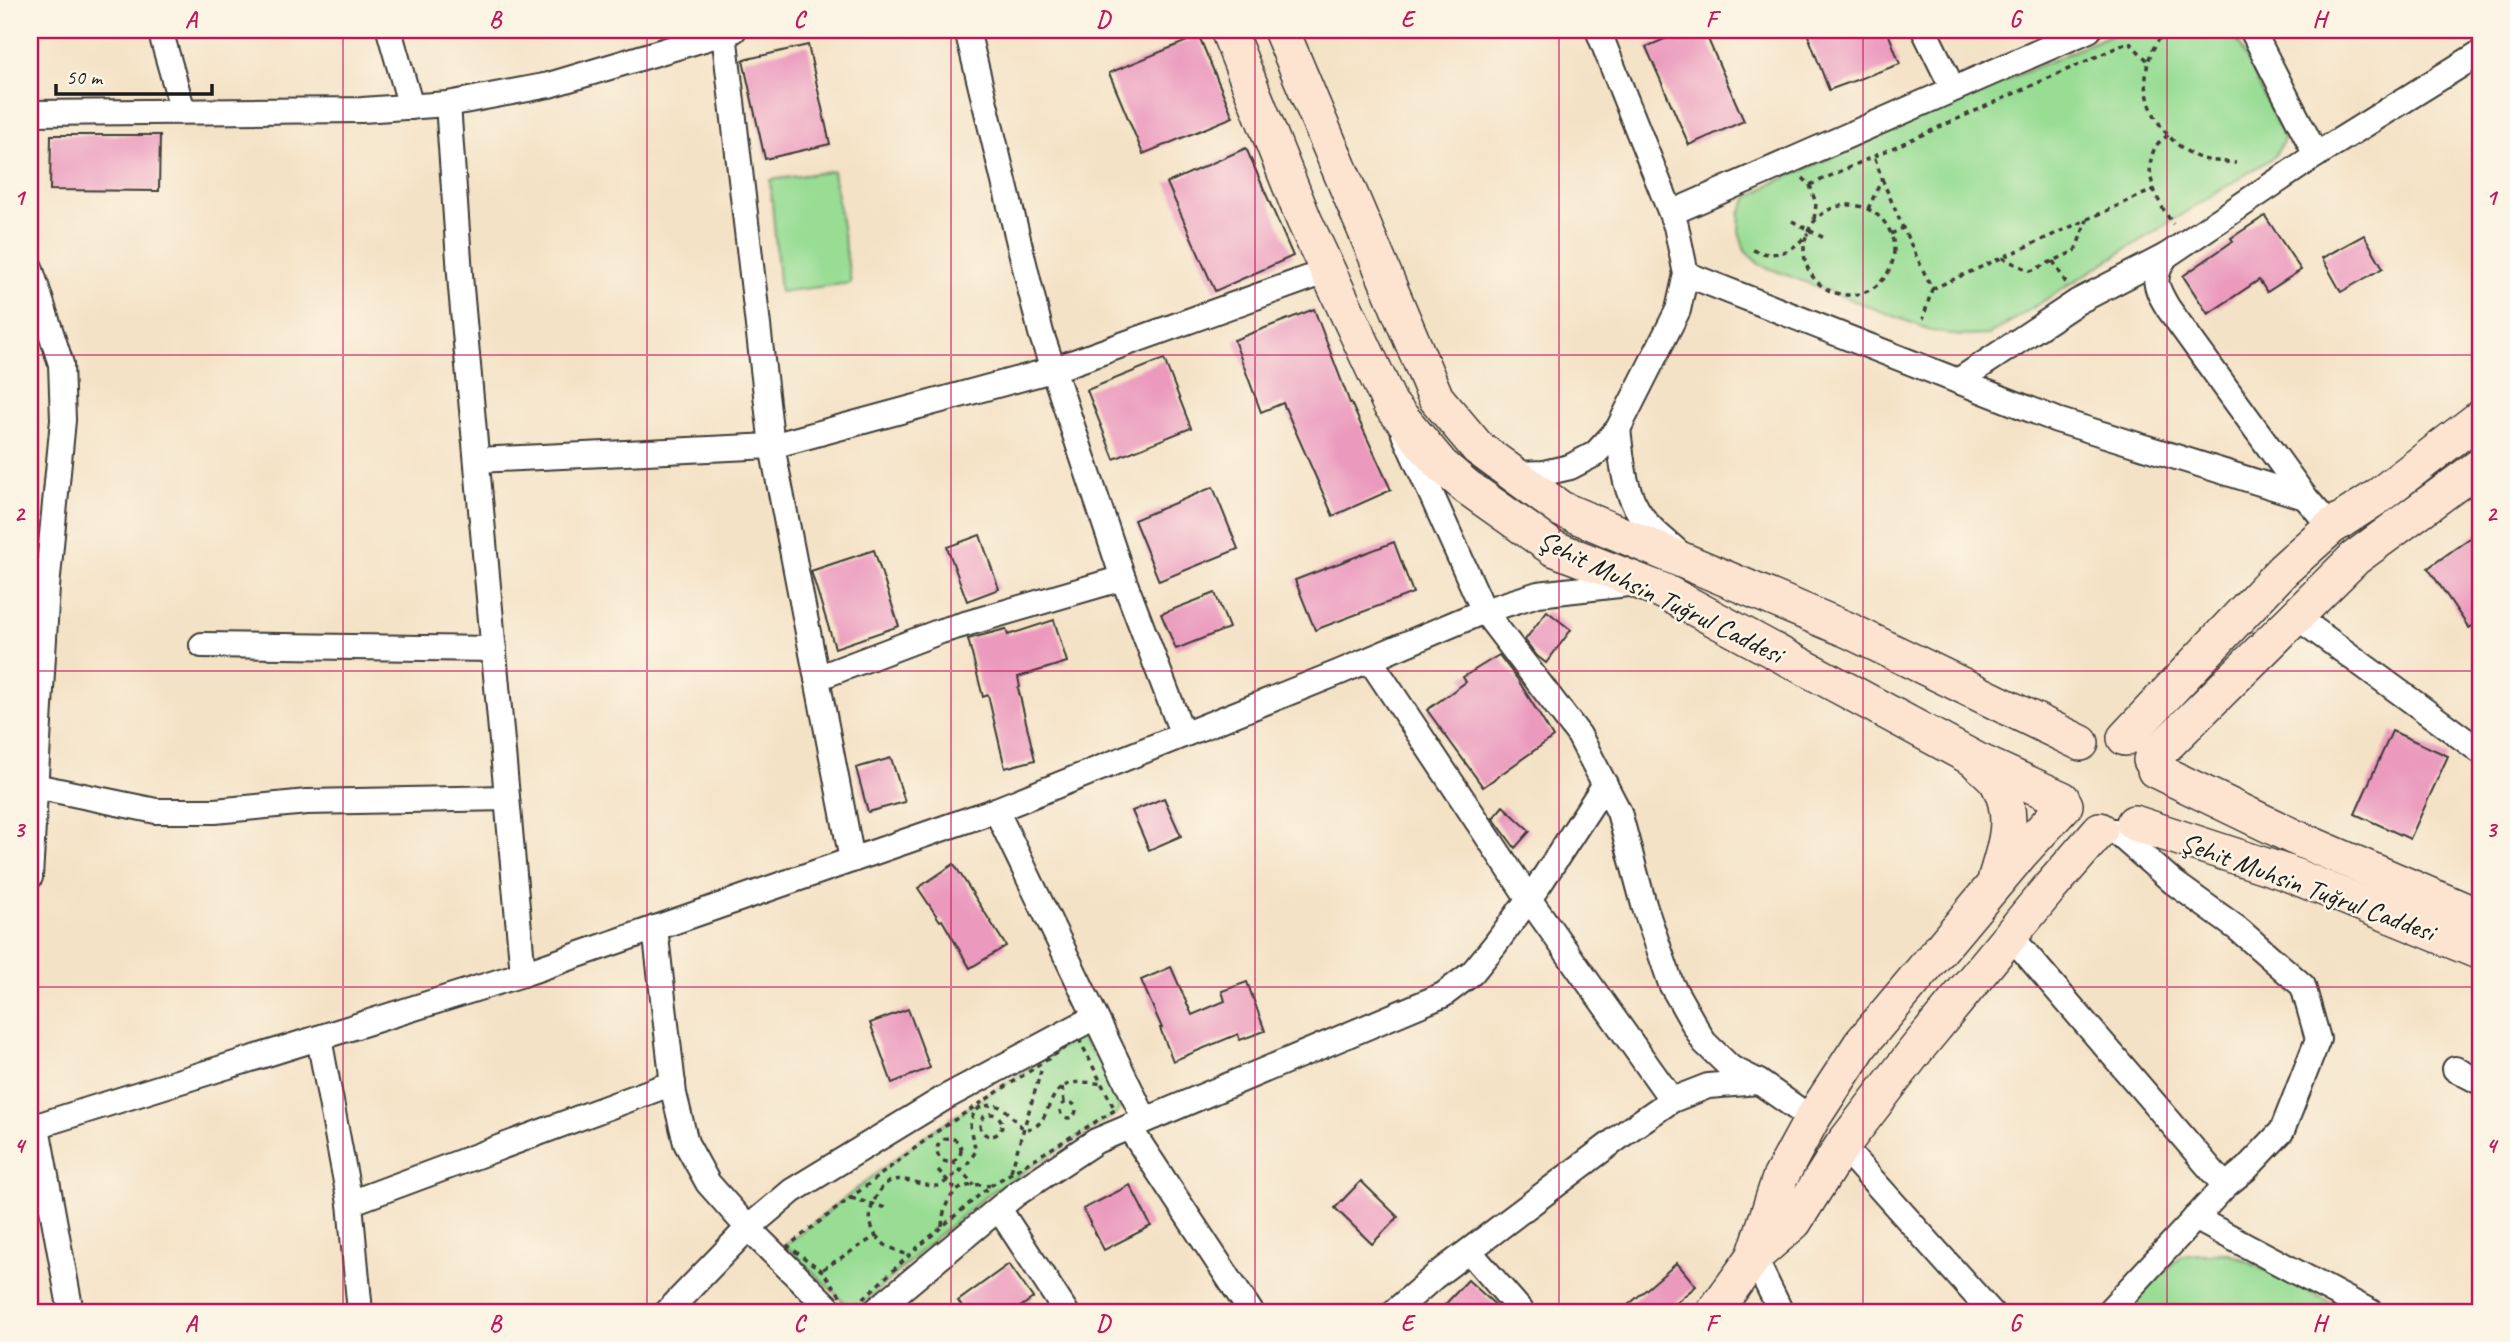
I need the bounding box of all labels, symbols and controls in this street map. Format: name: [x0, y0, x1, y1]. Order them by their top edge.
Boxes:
text: A: [185, 5, 199, 34]
text: B: [489, 5, 503, 34]
text: C: [794, 5, 808, 34]
text: D: [1096, 5, 1112, 34]
text: E: [1401, 5, 1417, 34]
text: F: [1706, 5, 1722, 34]
text: G: [2009, 5, 2024, 34]
text: H: [2312, 5, 2330, 34]
scale bar: [56, 52, 212, 96]
text: 50 m: [66, 64, 104, 90]
text: 1: [14, 183, 27, 212]
text: 1: [2486, 183, 2499, 212]
text: 2: [14, 499, 27, 528]
text: 2: [2486, 499, 2499, 528]
street label: Şehit Muhsin Tuğrul Caddesi: [1533, 522, 1792, 673]
text: 3: [14, 815, 27, 844]
text: 3: [2486, 815, 2499, 844]
street label: Şehit Muhsin Tuğrul Caddesi: [2176, 824, 2443, 950]
text: 4: [14, 1131, 27, 1160]
text: 4: [2486, 1131, 2499, 1160]
text: A: [185, 1309, 199, 1338]
text: B: [489, 1309, 503, 1338]
text: C: [794, 1309, 808, 1338]
text: D: [1096, 1309, 1112, 1338]
text: E: [1401, 1309, 1417, 1338]
text: F: [1706, 1309, 1722, 1338]
text: G: [2009, 1309, 2024, 1338]
text: H: [2312, 1309, 2330, 1338]

